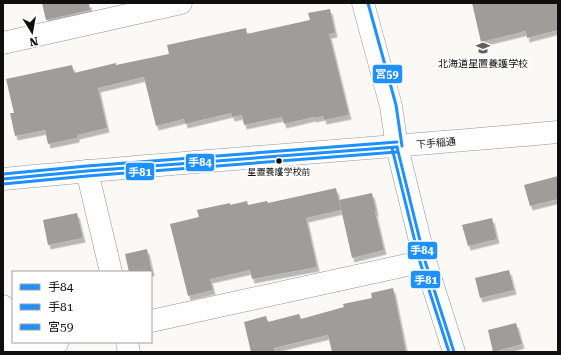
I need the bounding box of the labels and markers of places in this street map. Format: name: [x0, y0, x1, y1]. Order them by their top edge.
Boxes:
school or university icon: 北海道星置養護学校: [475, 40, 491, 56]
place label: 北海道星置養護学校: [438, 58, 528, 69]
marker: 星置養護学校前: [274, 156, 284, 166]
place label: 星置養護学校前: [247, 167, 311, 177]

